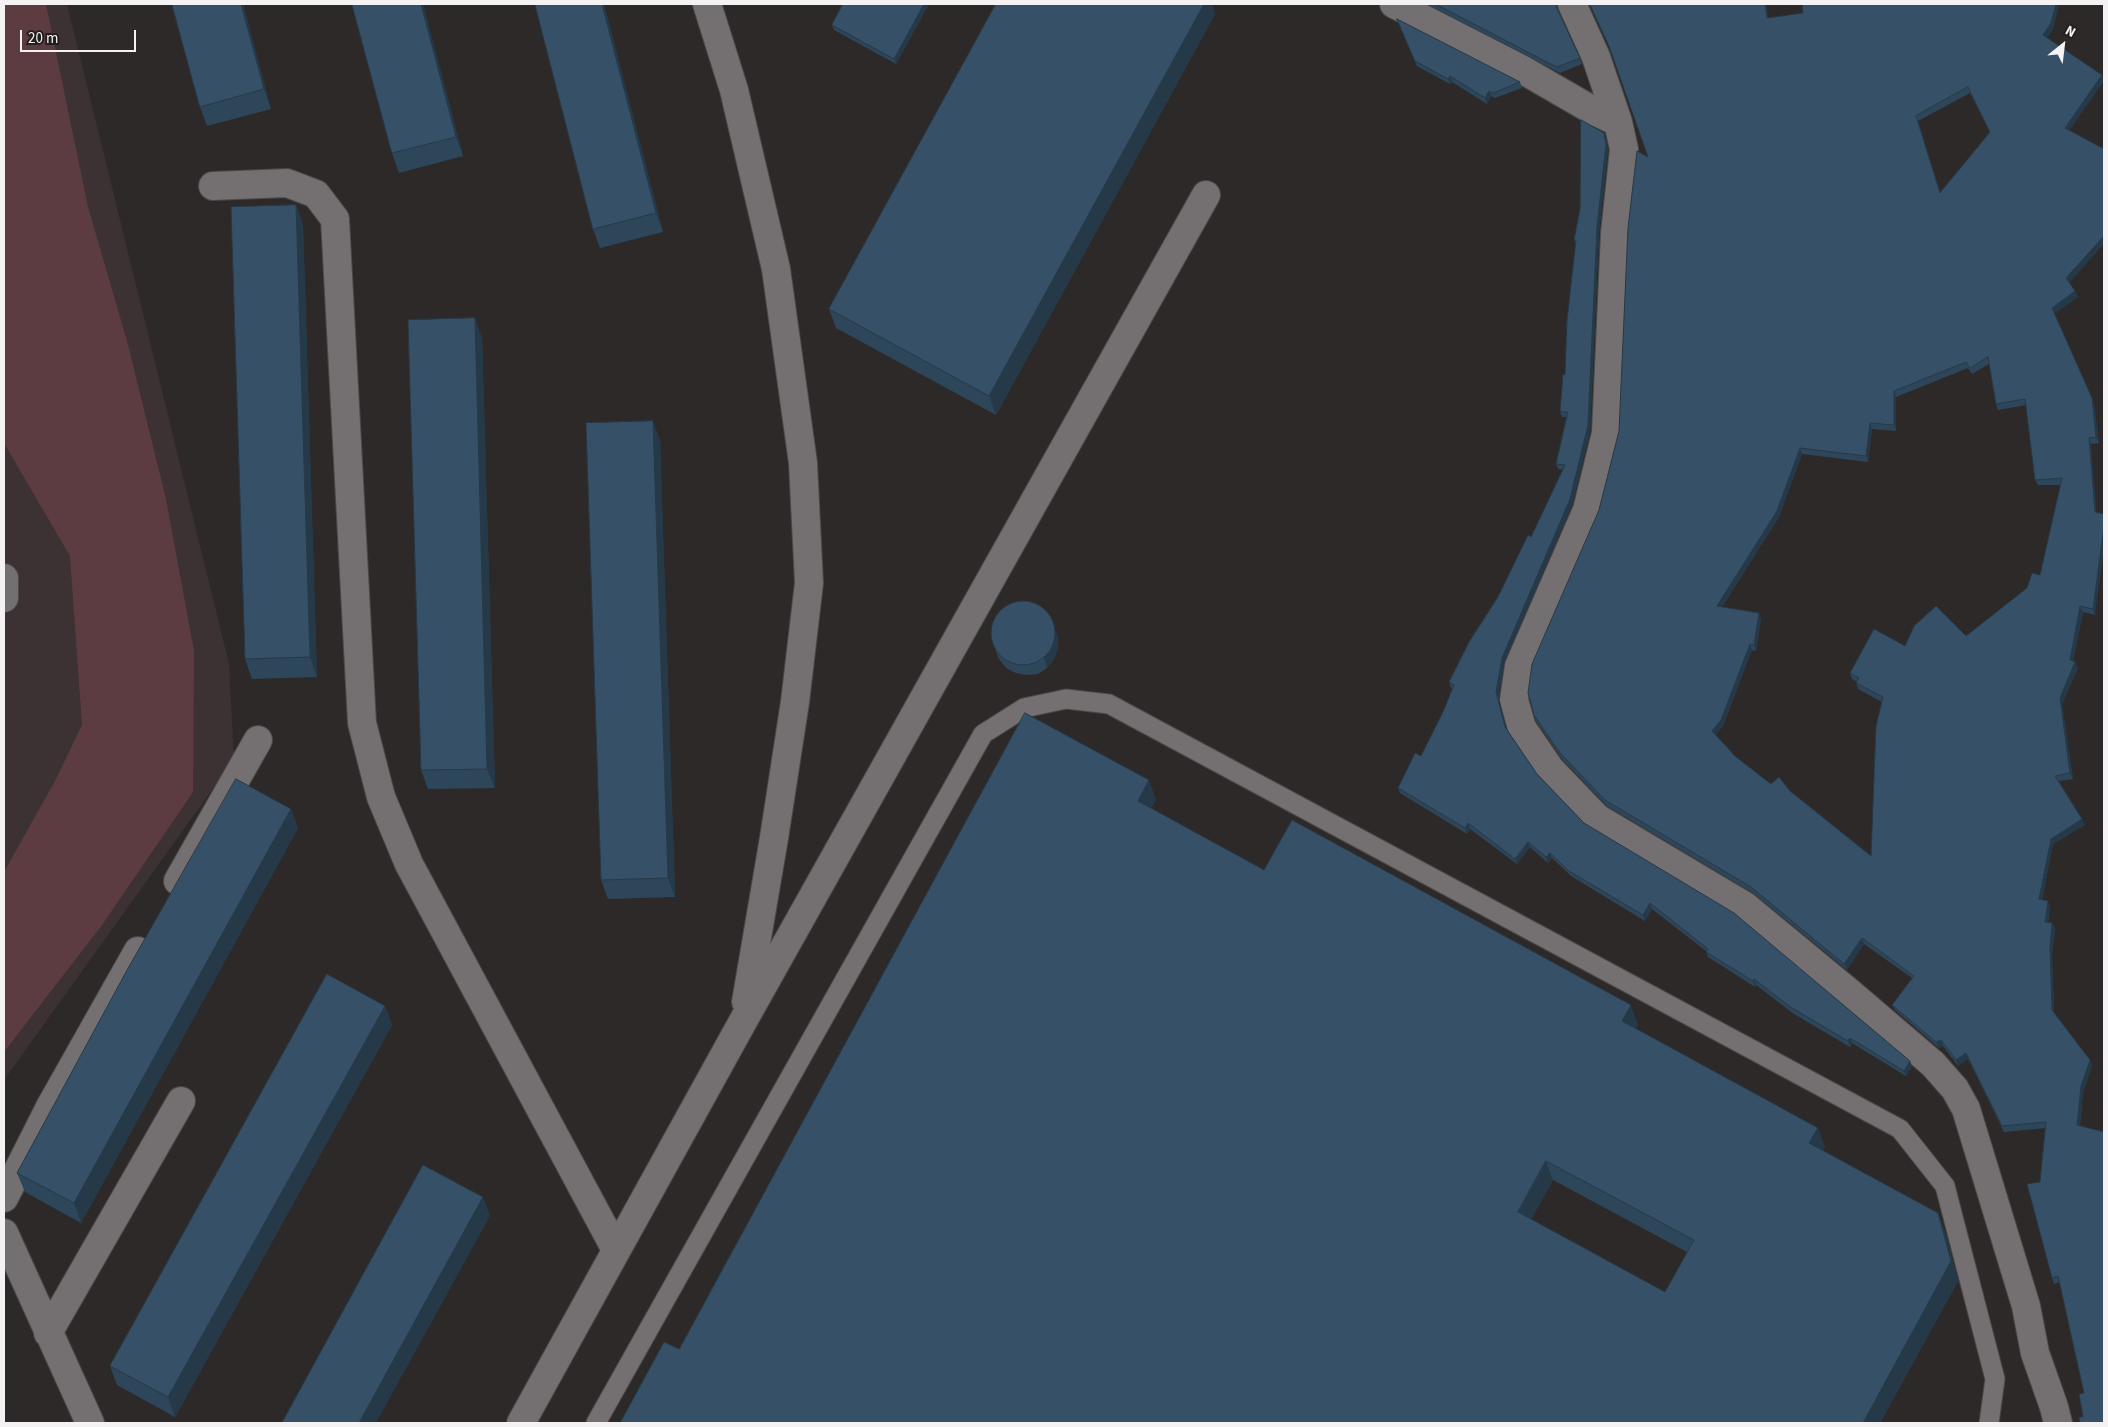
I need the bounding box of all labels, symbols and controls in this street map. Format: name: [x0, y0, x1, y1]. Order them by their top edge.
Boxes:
scale bar: [22, 20, 139, 52]
north arrow: [2038, 20, 2088, 70]
text: N: [2061, 21, 2079, 43]
text: 20 m: [28, 28, 58, 49]

